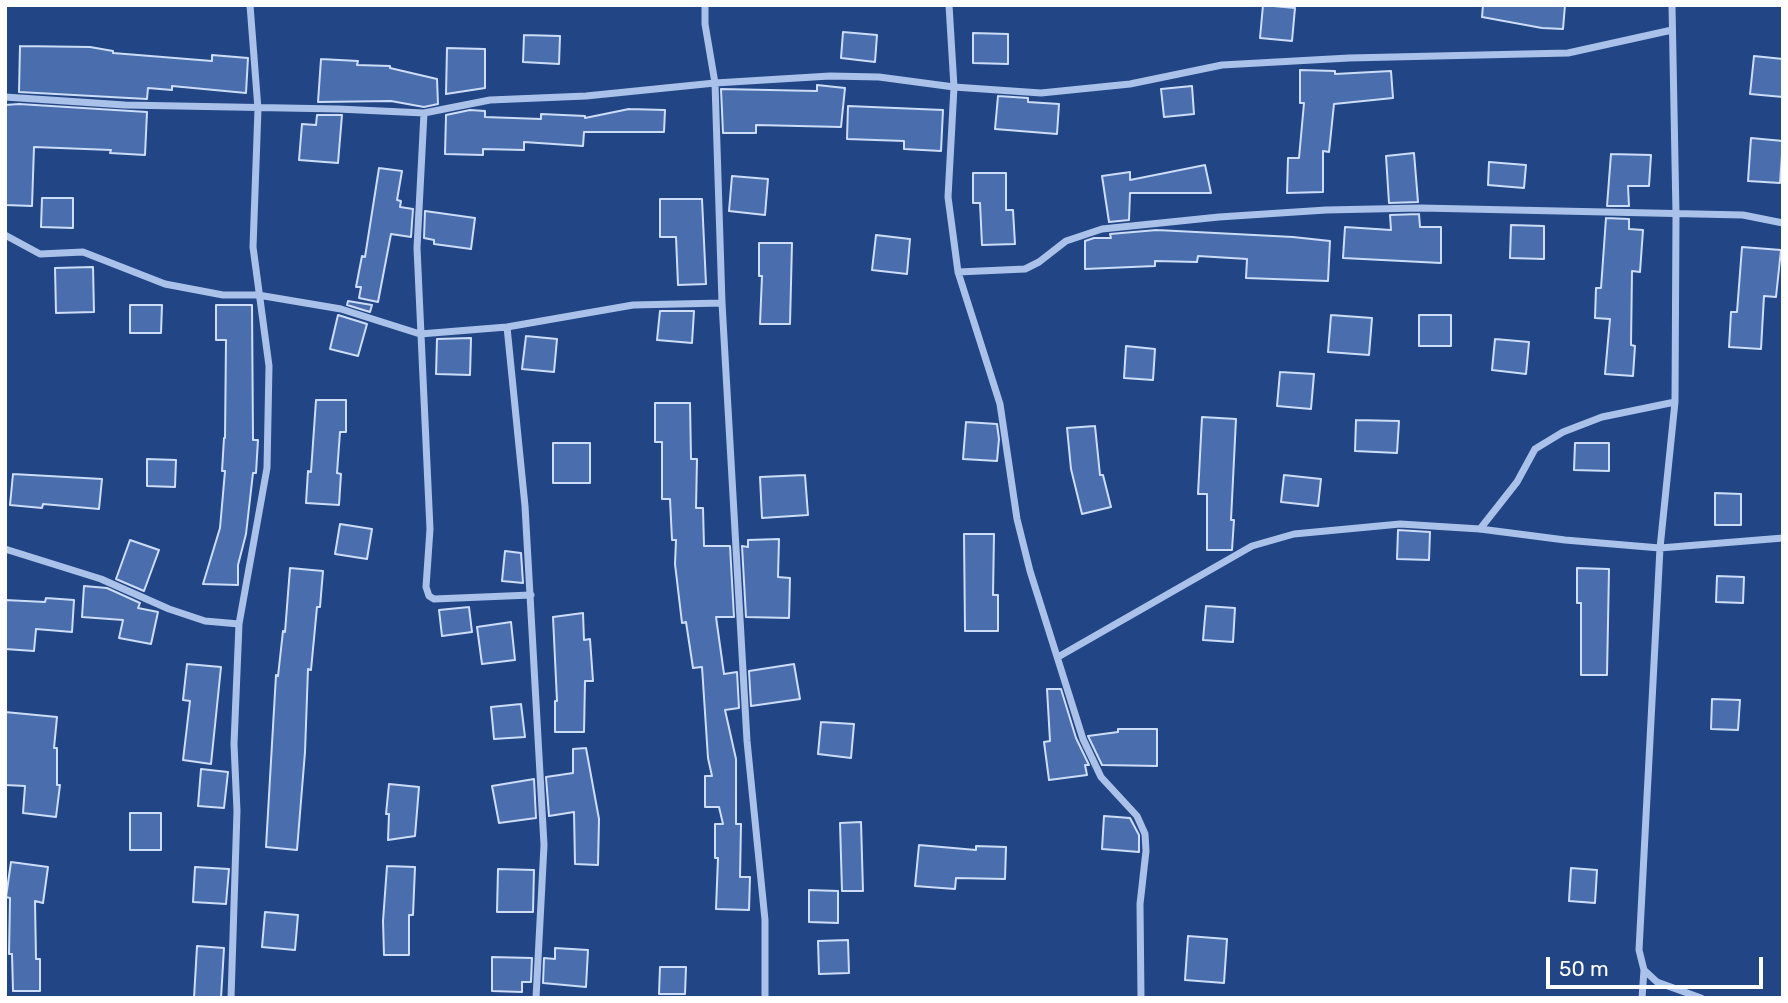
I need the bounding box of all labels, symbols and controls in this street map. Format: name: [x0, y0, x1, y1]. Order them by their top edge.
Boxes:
scale bar: [1550, 944, 1767, 988]
text: 50 m: [1559, 956, 1609, 981]

